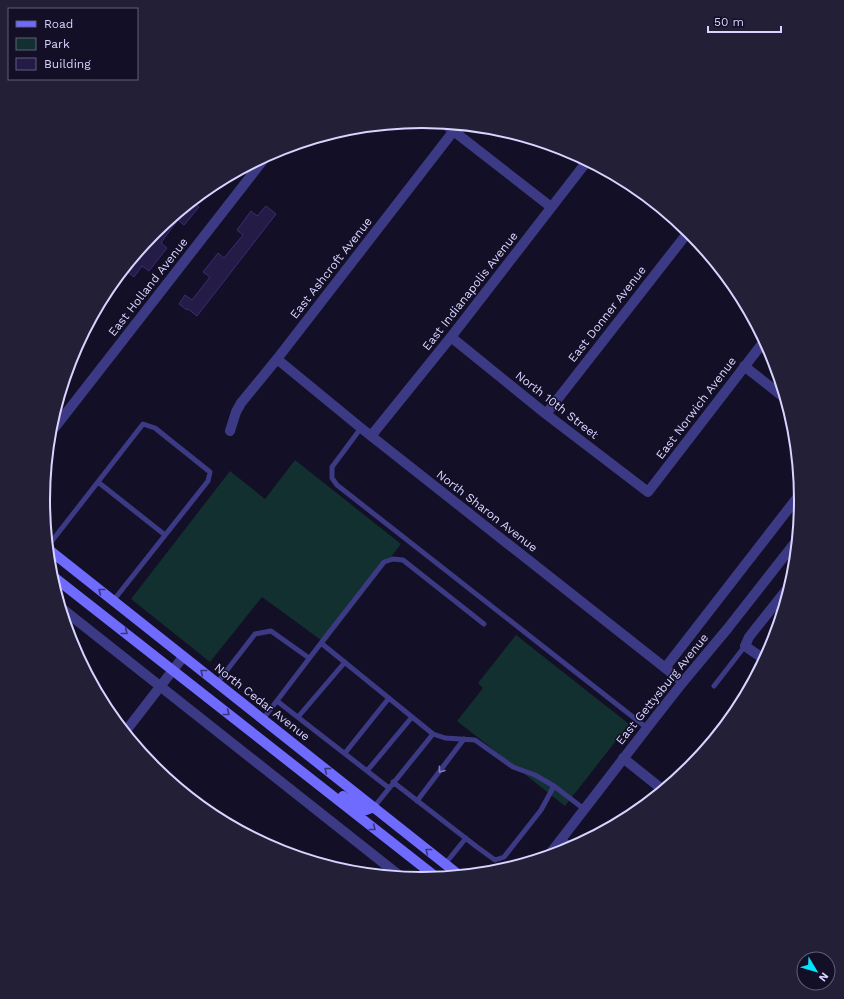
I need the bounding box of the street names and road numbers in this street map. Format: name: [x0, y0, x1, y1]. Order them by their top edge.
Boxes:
street label: East Ashcroft Avenue: [287, 214, 375, 321]
street label: East Indianapolis Avenue: [419, 229, 521, 353]
street label: East Holland Avenue: [105, 235, 191, 339]
street label: East Donner Avenue: [565, 263, 649, 365]
street label: East Norwich Avenue: [653, 354, 739, 462]
street label: North 10th Street: [513, 368, 601, 442]
street label: North Sharon Avenue: [434, 467, 540, 555]
street label: East Gettysburg Avenue: [613, 631, 711, 747]
street label: North Cedar Avenue: [212, 660, 313, 744]

